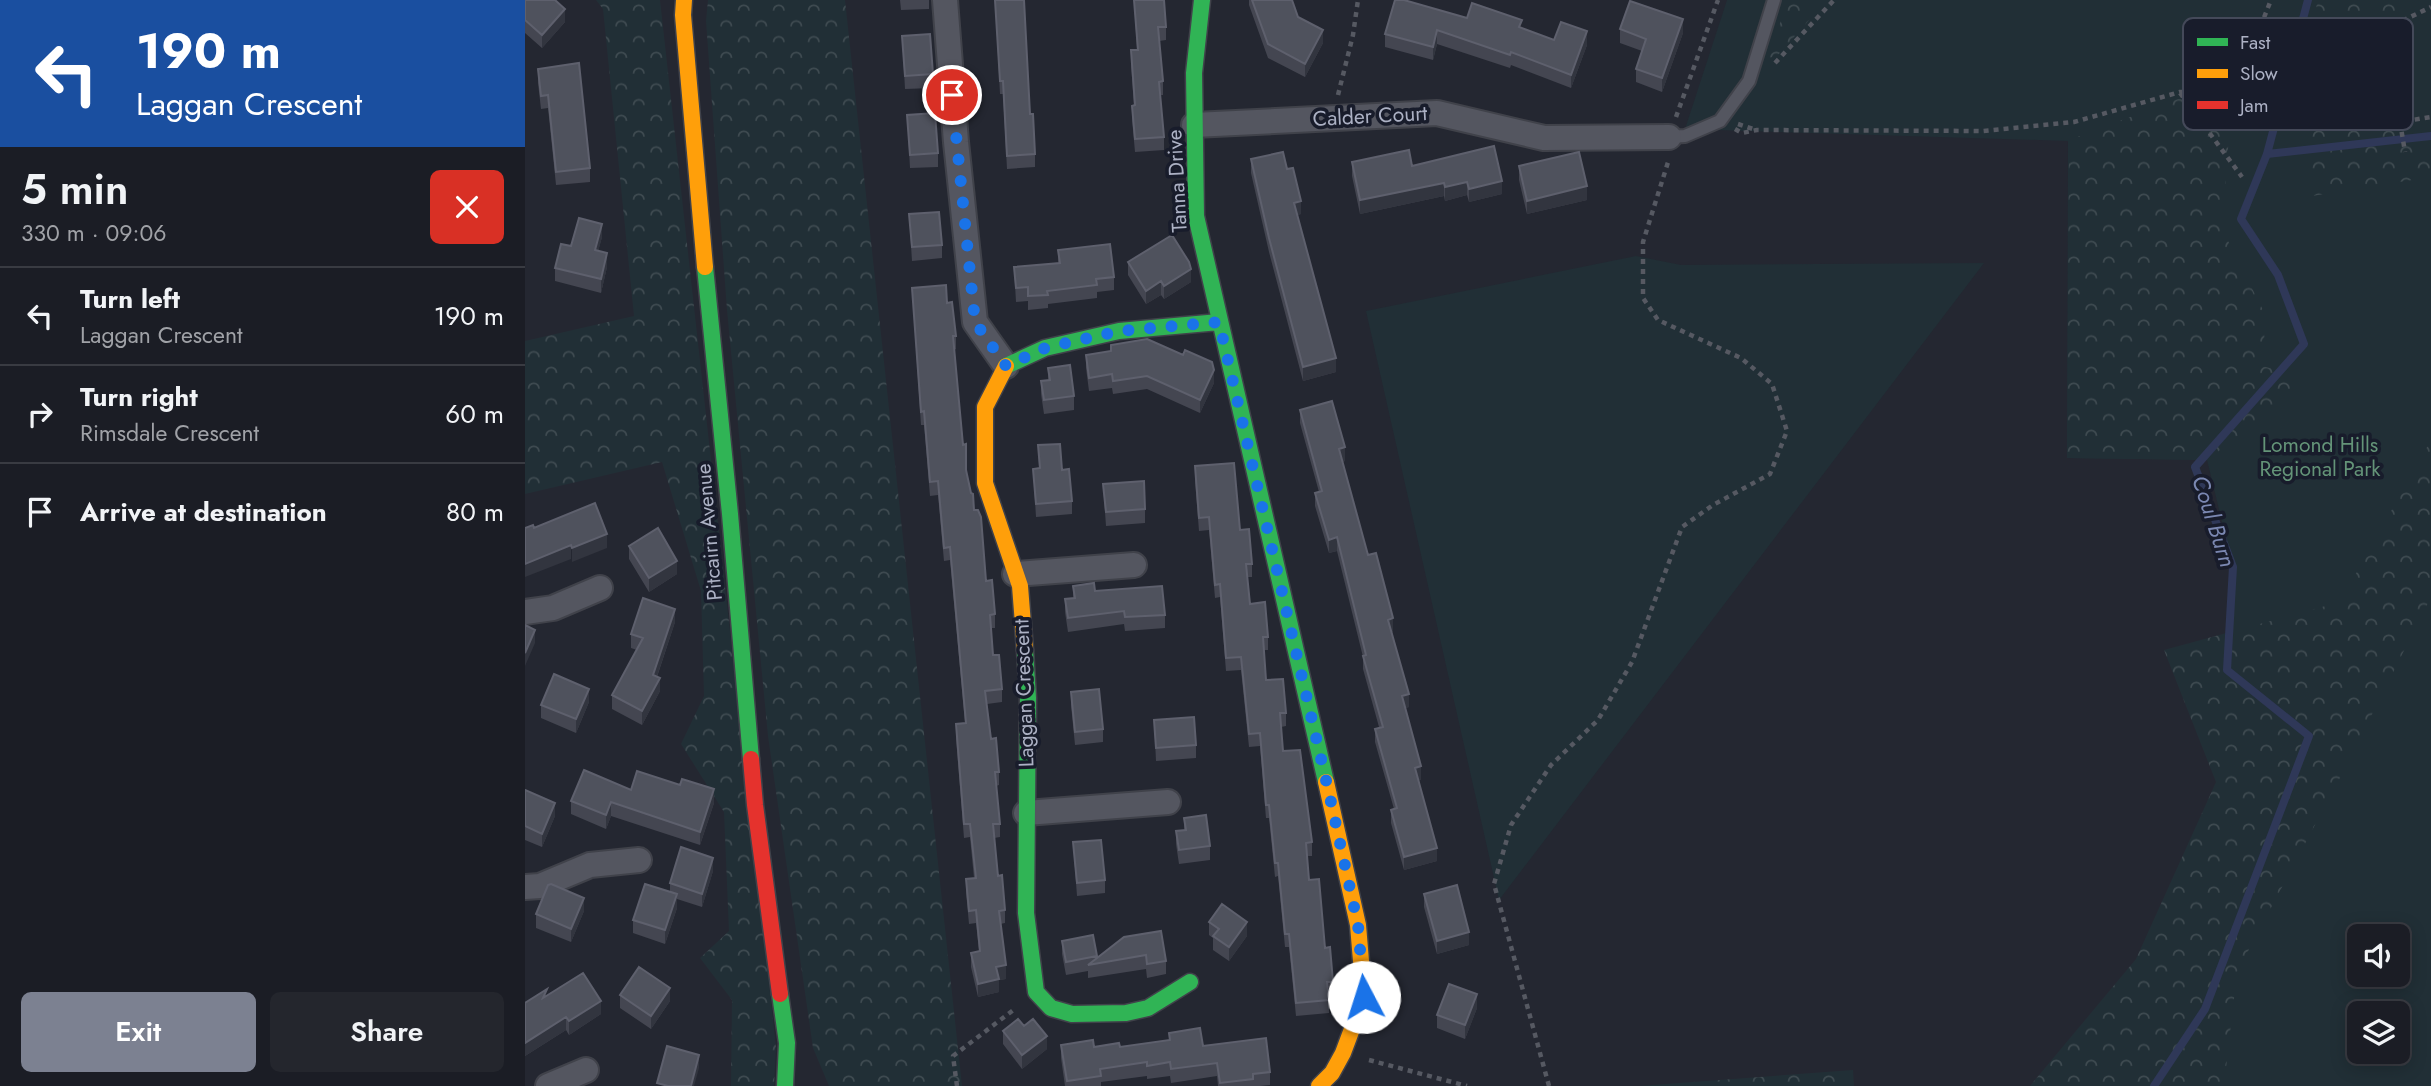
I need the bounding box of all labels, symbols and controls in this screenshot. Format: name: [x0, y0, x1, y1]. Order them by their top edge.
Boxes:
text: 190 m: [136, 16, 281, 86]
legend: [2183, 18, 2413, 130]
icon: left: [21, 28, 112, 119]
text: Fast: [2240, 29, 2271, 56]
text: Slow: [2240, 60, 2278, 87]
pin: [922, 65, 982, 125]
icon: arrive: [933, 76, 971, 114]
text: Laggan Crescent: [136, 81, 362, 127]
text: Jam: [2237, 92, 2269, 119]
street label: Calder Court: [1312, 98, 1428, 134]
street label: Tanna Drive: [1159, 129, 1195, 233]
text: 5 min: [21, 159, 128, 220]
button: close: [430, 170, 504, 244]
text: 330 m · 09:06: [21, 216, 166, 250]
text: Turn left: [80, 280, 180, 318]
icon: left: [21, 297, 59, 335]
text: 190 m: [434, 297, 504, 335]
text: Laggan Crescent: [80, 318, 243, 352]
text: Turn right: [80, 378, 198, 416]
icon: right: [21, 395, 59, 433]
text: 60 m: [445, 395, 504, 433]
text: Rimsdale Crescent: [80, 416, 259, 450]
park label: Lomond Hills Regional Park: [2259, 430, 2381, 484]
street label: Pitcairn Avenue: [688, 462, 730, 602]
water label: Coul Burn: [2183, 471, 2245, 571]
icon: arrive: [21, 493, 59, 531]
text: Arrive at destination: [80, 493, 327, 531]
text: 80 m: [446, 493, 504, 531]
street label: Laggan Crescent: [1006, 618, 1042, 768]
map controls: [2347, 924, 2410, 1064]
button: sound: [2347, 924, 2410, 987]
position arrow: [1327, 960, 1401, 1034]
button: Exit: [21, 992, 256, 1072]
button: Share: [270, 992, 504, 1072]
button: layers: [2347, 1001, 2410, 1064]

